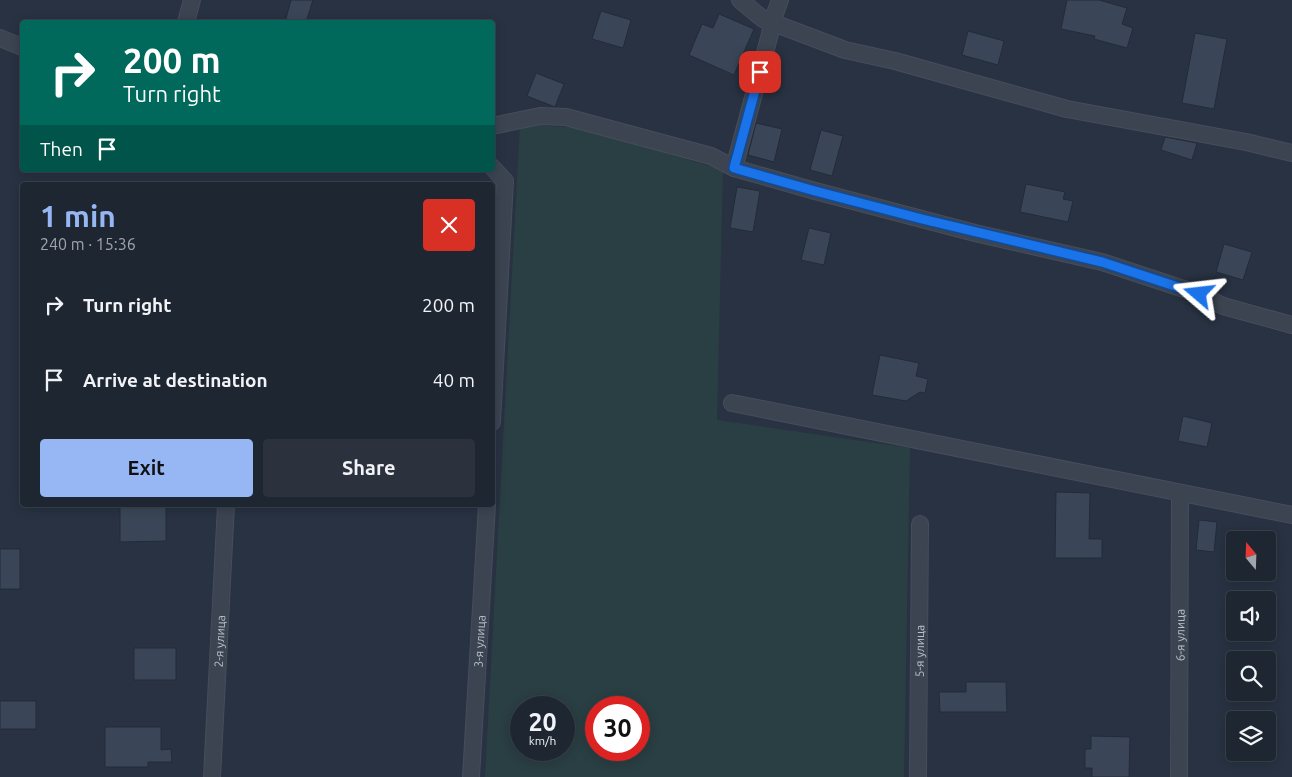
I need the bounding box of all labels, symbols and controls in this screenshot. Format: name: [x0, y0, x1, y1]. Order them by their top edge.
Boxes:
icon: right: [40, 40, 105, 105]
text: 200 m: [123, 40, 221, 80]
pin: [739, 51, 781, 93]
icon: arrive: [746, 58, 774, 86]
text: Turn right: [123, 81, 221, 106]
icon: arrive: [93, 135, 121, 163]
text: Then: [40, 138, 83, 160]
text: 1 min: [40, 199, 116, 233]
button: close: [423, 199, 475, 251]
text: 240 m · 15:36: [40, 235, 136, 253]
position arrow: [1172, 267, 1224, 319]
icon: right: [40, 291, 68, 319]
text: Turn right: [83, 294, 171, 316]
text: 200 m: [422, 294, 475, 316]
icon: arrive: [40, 366, 68, 394]
text: Arrive at destination: [83, 369, 268, 391]
text: 40 m: [433, 369, 475, 391]
button: Exit: [40, 439, 253, 497]
button: Share: [263, 439, 475, 497]
north arrow: [1226, 531, 1276, 581]
map controls: [1226, 531, 1276, 761]
button: sound: [1226, 591, 1276, 641]
street label: 6-я улица: [1173, 609, 1186, 661]
street label: 2-я улица: [211, 615, 227, 668]
street label: 3-я улица: [471, 615, 487, 668]
street label: 5-я улица: [912, 625, 926, 677]
button: search: [1226, 651, 1276, 701]
speed limit sign: 30: [585, 696, 650, 761]
text: 20: [528, 708, 557, 736]
button: layers: [1226, 711, 1276, 761]
text: km/h: [529, 734, 556, 747]

